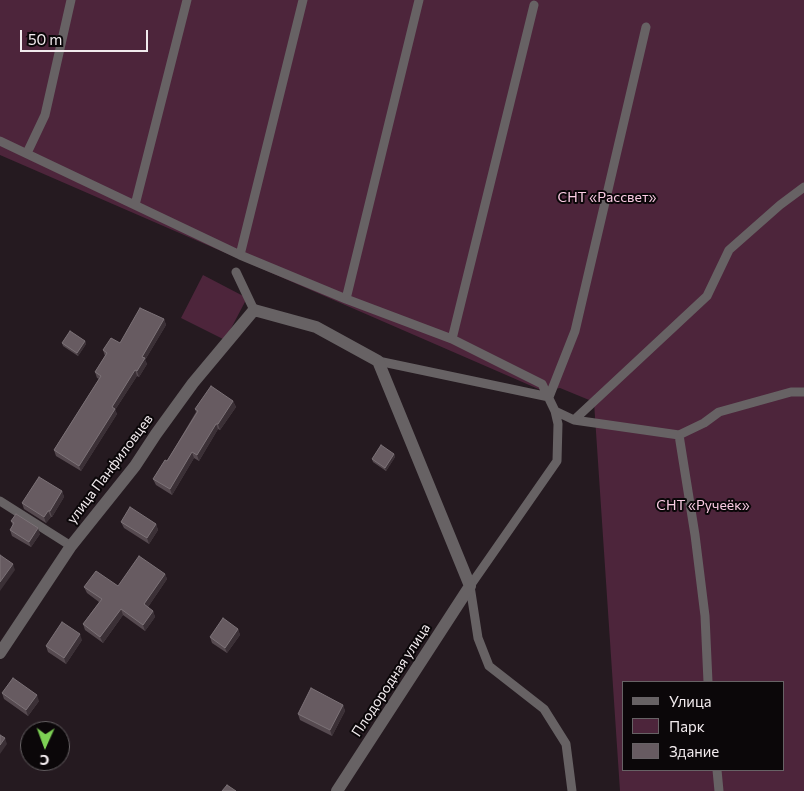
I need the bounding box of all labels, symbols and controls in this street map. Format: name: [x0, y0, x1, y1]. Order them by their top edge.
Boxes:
scale bar: [22, 20, 150, 52]
text: 50 m: [28, 30, 62, 48]
park label: СНТ «Рассвет»: [558, 189, 656, 205]
street label: улица Панфиловцев: [63, 411, 157, 527]
park label: СНТ «Ручеёк»: [656, 497, 750, 513]
street label: Плодородная улица: [348, 620, 434, 740]
legend: [622, 681, 784, 771]
text: Улица: [669, 692, 711, 710]
text: Парк: [669, 717, 705, 735]
north arrow: [20, 721, 70, 771]
text: Здание: [669, 742, 719, 760]
text: С: [39, 752, 50, 769]

